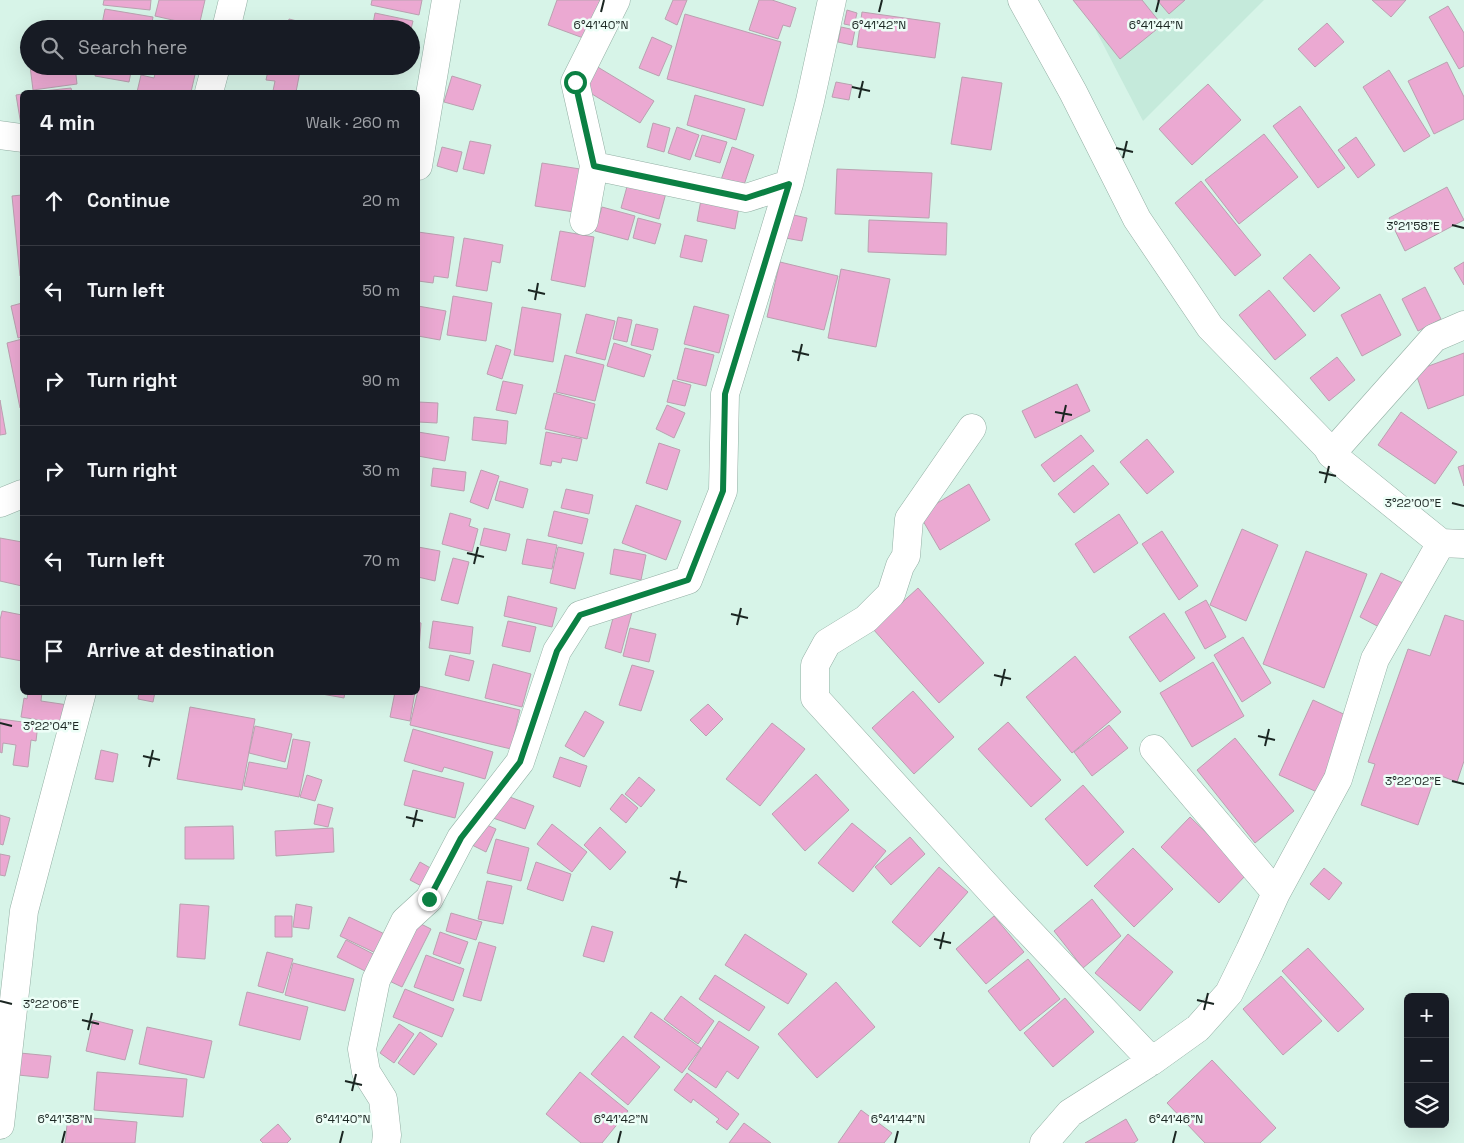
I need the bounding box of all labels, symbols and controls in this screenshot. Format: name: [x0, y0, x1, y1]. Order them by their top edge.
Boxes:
text: 6°41'40"N: [574, 17, 628, 33]
text: 6°41'42"N: [852, 17, 906, 33]
text: 6°41'44"N: [1129, 17, 1183, 33]
search box: [20, 20, 420, 75]
icon: search: [38, 34, 66, 62]
text: Search here: [78, 35, 188, 60]
route start: [564, 71, 587, 94]
text: 4 min: [40, 109, 95, 136]
text: Walk · 260 m: [306, 112, 400, 133]
icon: ahead: [40, 187, 68, 215]
text: Continue: [87, 188, 170, 213]
text: 20 m: [362, 190, 400, 211]
text: 3°21'58"E: [1386, 218, 1440, 234]
icon: left: [40, 277, 68, 305]
text: Turn left: [87, 278, 165, 303]
text: 50 m: [362, 280, 400, 301]
icon: right: [40, 367, 68, 395]
text: Turn right: [87, 368, 177, 393]
text: 90 m: [362, 370, 400, 391]
icon: right: [40, 457, 68, 485]
text: Turn right: [87, 458, 177, 483]
text: 30 m: [362, 460, 400, 481]
text: 3°22'00"E: [1385, 495, 1442, 511]
icon: left: [40, 547, 68, 575]
text: Turn left: [87, 548, 165, 573]
text: 70 m: [363, 550, 400, 571]
icon: arrive: [40, 637, 68, 665]
text: Arrive at destination: [87, 638, 275, 663]
text: 3°22'04"E: [23, 718, 79, 734]
text: 3°22'02"E: [1385, 773, 1441, 789]
route end: [418, 888, 441, 911]
map controls: [1404, 993, 1449, 1128]
button: +: [1404, 993, 1449, 1038]
text: 3°22'06"E: [23, 996, 79, 1012]
button: −: [1404, 1038, 1449, 1083]
button: layers: [1404, 1083, 1449, 1128]
text: 6°41'38"N: [38, 1111, 92, 1127]
text: 6°41'40"N: [316, 1111, 370, 1127]
text: 6°41'42"N: [594, 1111, 648, 1127]
text: 6°41'44"N: [871, 1111, 925, 1127]
text: 6°41'46"N: [1149, 1111, 1203, 1127]

